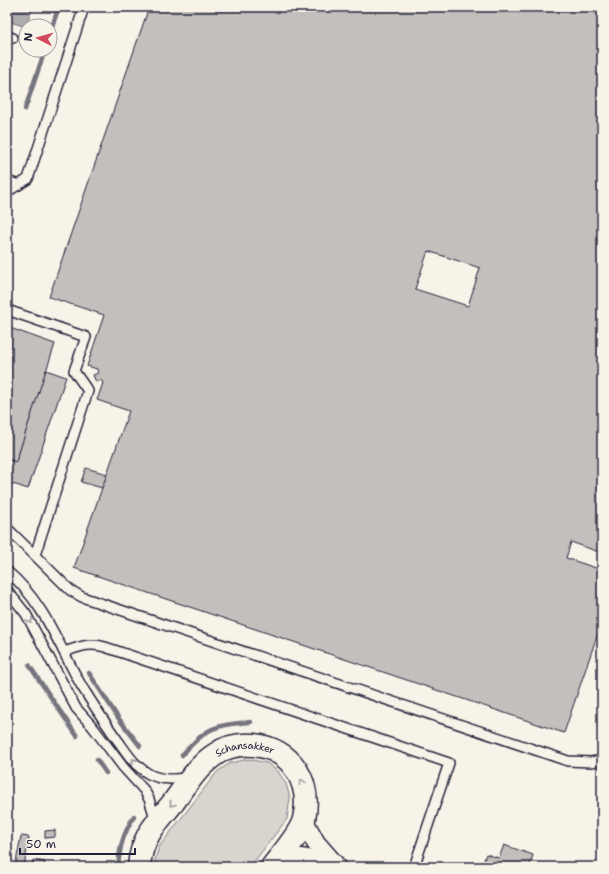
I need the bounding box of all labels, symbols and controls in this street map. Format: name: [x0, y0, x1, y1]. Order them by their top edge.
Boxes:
north arrow: [18, 18, 58, 58]
text: N: [21, 32, 36, 42]
one-way arrow: [25, 617, 32, 625]
street label: Schansakker: [213, 739, 277, 760]
one-way arrow: [131, 758, 138, 766]
one-way arrow: [299, 779, 307, 786]
one-way arrow: [170, 799, 177, 806]
scale bar: [20, 830, 135, 856]
text: 50 m: [26, 836, 56, 852]

